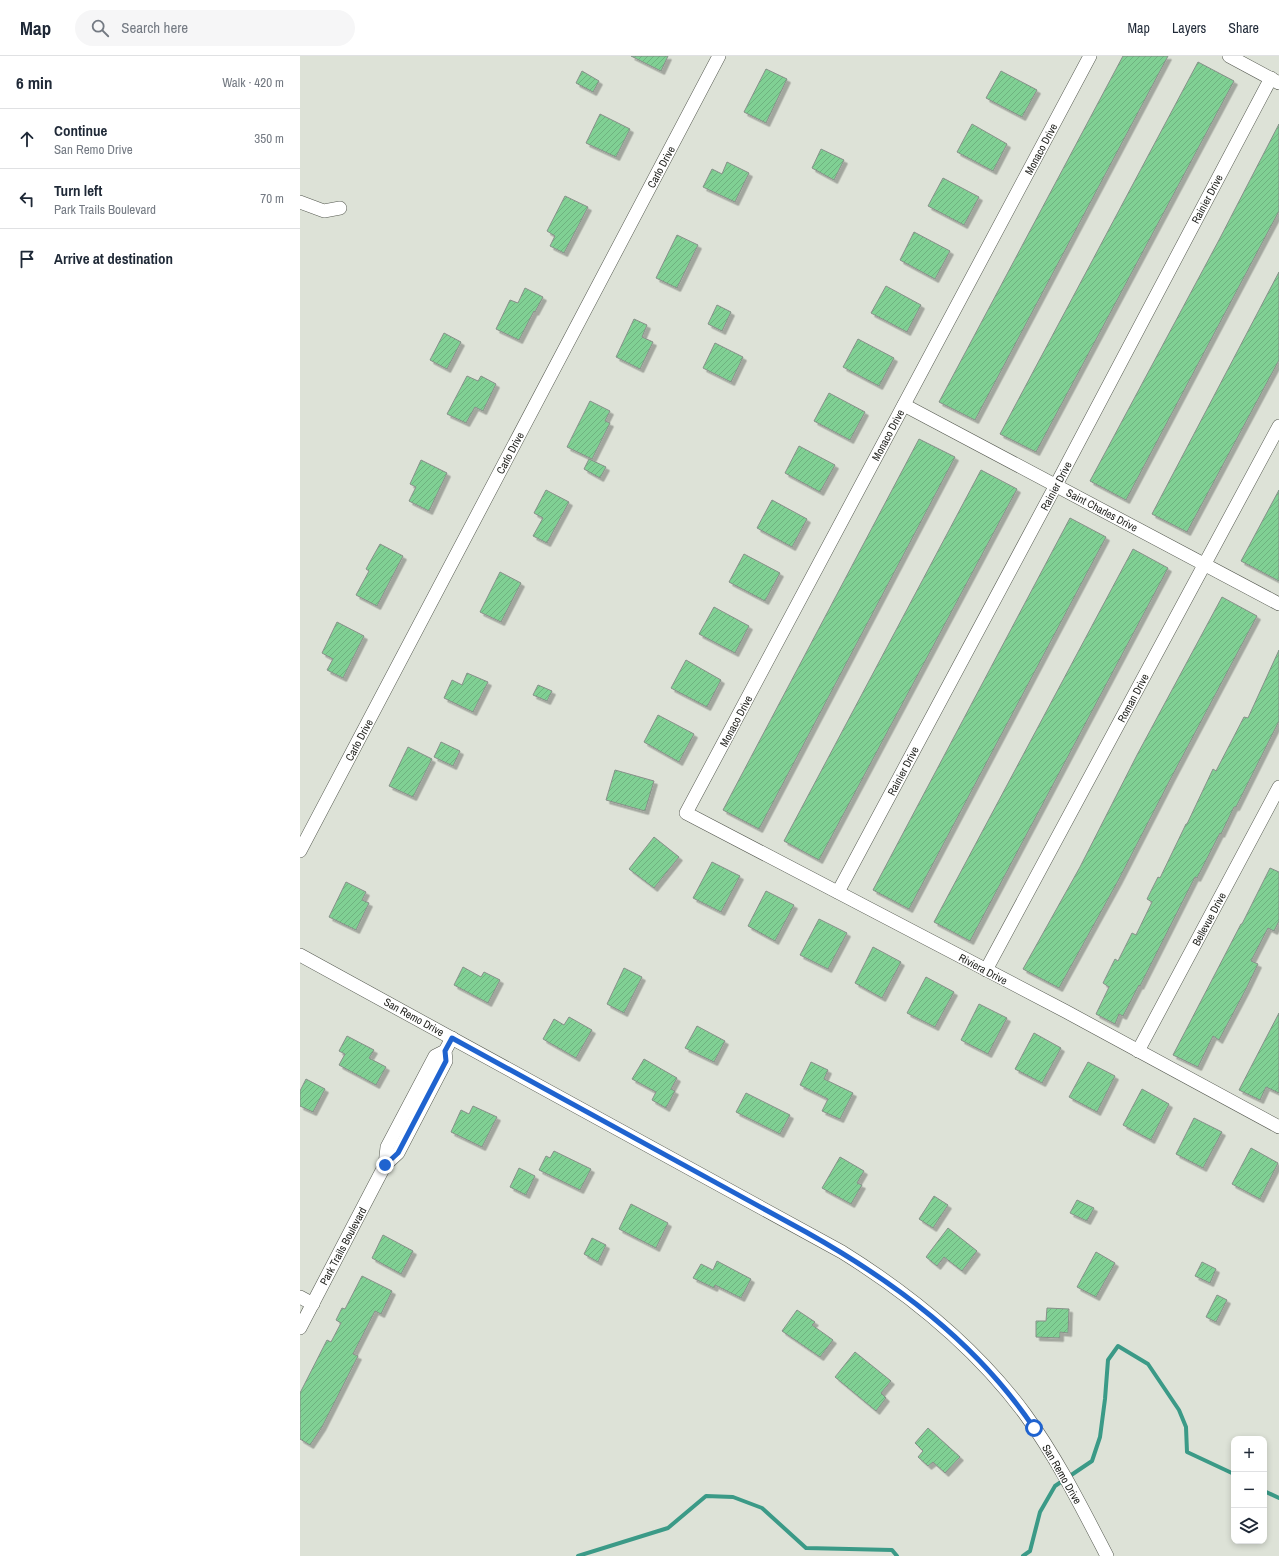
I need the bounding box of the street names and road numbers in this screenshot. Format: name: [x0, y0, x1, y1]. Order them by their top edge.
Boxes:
street label: Monaco Drive: [1022, 121, 1060, 177]
street label: Carlo Drive: [644, 144, 678, 190]
street label: Rainier Drive: [1188, 172, 1226, 226]
street label: Monaco Drive: [869, 407, 907, 463]
street label: Carlo Drive: [493, 430, 527, 476]
street label: Rainier Drive: [1037, 459, 1075, 513]
street label: Saint Charles Drive: [1064, 485, 1140, 535]
street label: Roman Drive: [1114, 671, 1152, 725]
street label: Monaco Drive: [717, 693, 755, 749]
street label: Carlo Drive: [342, 717, 376, 763]
street label: Rainier Drive: [884, 744, 922, 798]
street label: Bellevue Drive: [1189, 890, 1229, 948]
street label: Riviera Drive: [956, 950, 1010, 988]
street label: San Remo Drive: [381, 995, 447, 1039]
street label: Park Trails Boulevard: [317, 1205, 369, 1287]
street label: San Remo Drive: [1039, 1442, 1085, 1506]

